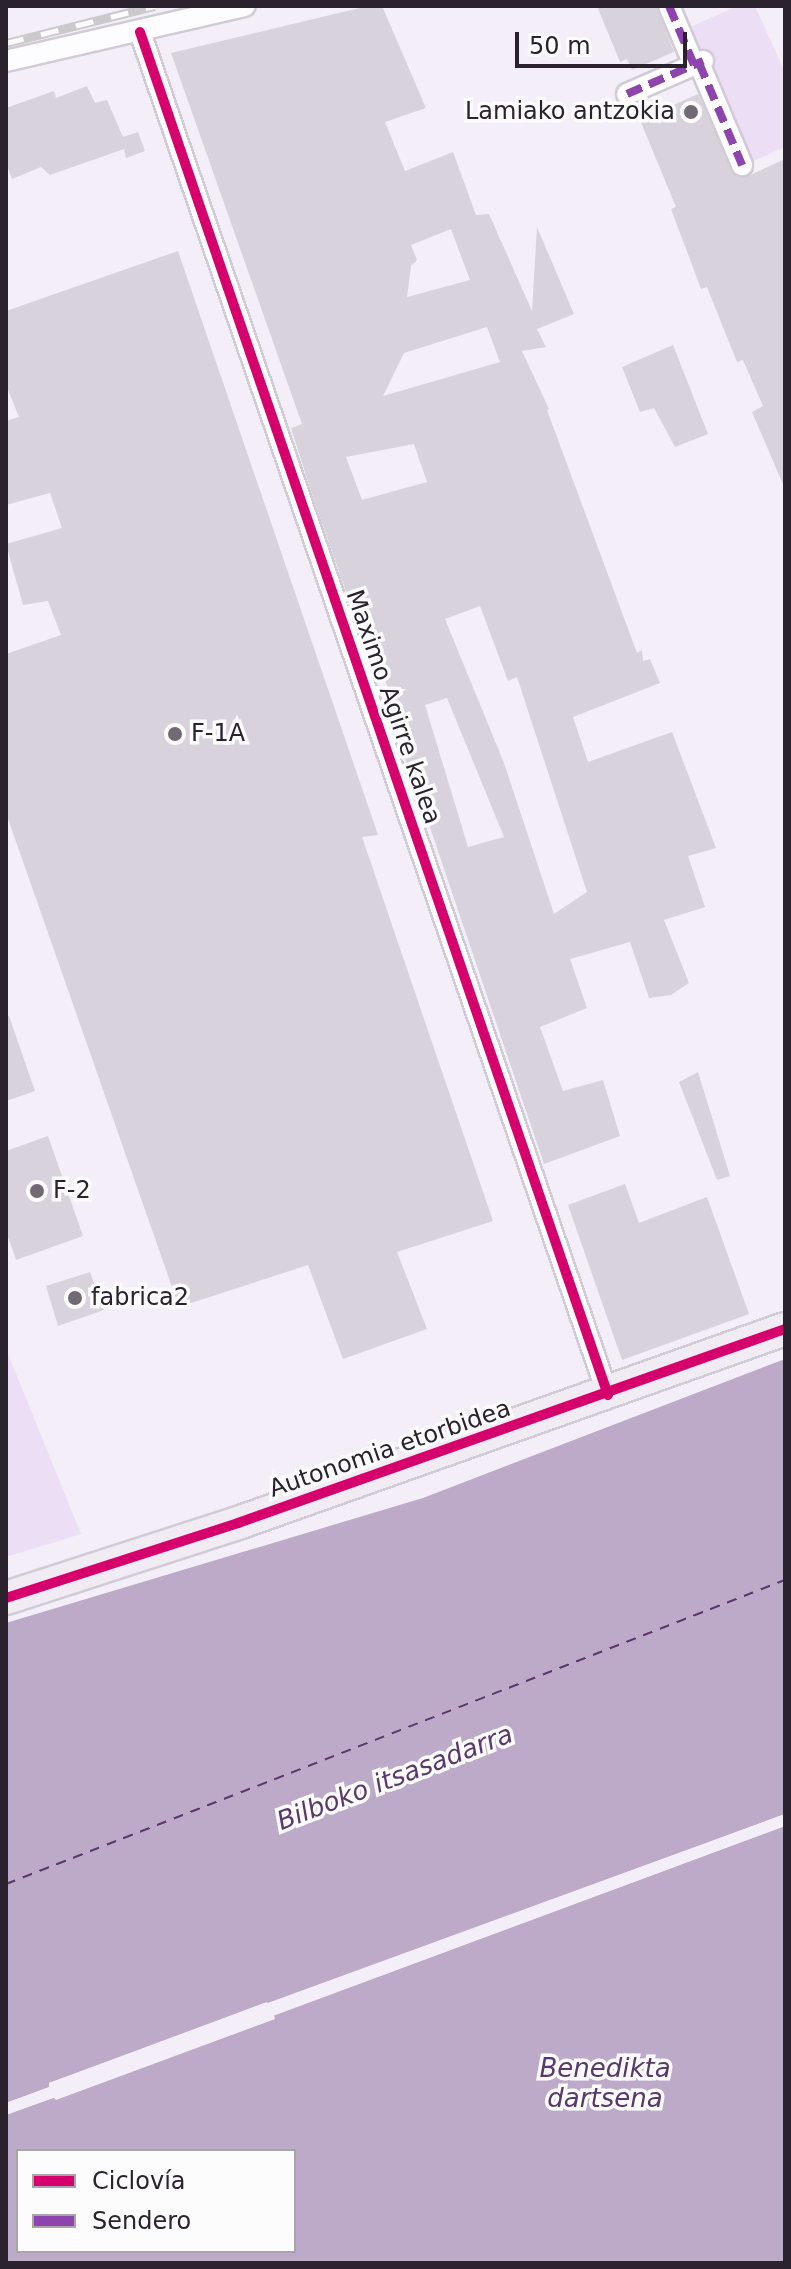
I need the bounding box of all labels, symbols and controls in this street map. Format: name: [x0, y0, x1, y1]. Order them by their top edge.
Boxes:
scale bar: [519, 16, 691, 66]
text: 50 m: [529, 32, 591, 60]
place label: Lamiako antzokia: [465, 98, 675, 126]
marker: Lamiako antzokia: [682, 103, 700, 121]
street label: Maximo Agirre kalea: [339, 586, 447, 828]
place label: F-1A: [191, 720, 245, 748]
marker: F-1A: [166, 725, 184, 743]
place label: F-2: [53, 1177, 91, 1205]
marker: F-2: [28, 1182, 46, 1200]
place label: fabrica2: [91, 1284, 189, 1312]
marker: fabrica2: [66, 1289, 84, 1307]
street label: Autonomia etorbidea: [266, 1394, 514, 1504]
water label: Bilboko itsasadarra: [273, 1719, 517, 1837]
water label: Benedikta dartsena: [539, 2053, 671, 2114]
legend: [16, 2149, 296, 2253]
text: Ciclovía: [92, 2167, 186, 2195]
text: Sendero: [92, 2207, 191, 2235]

